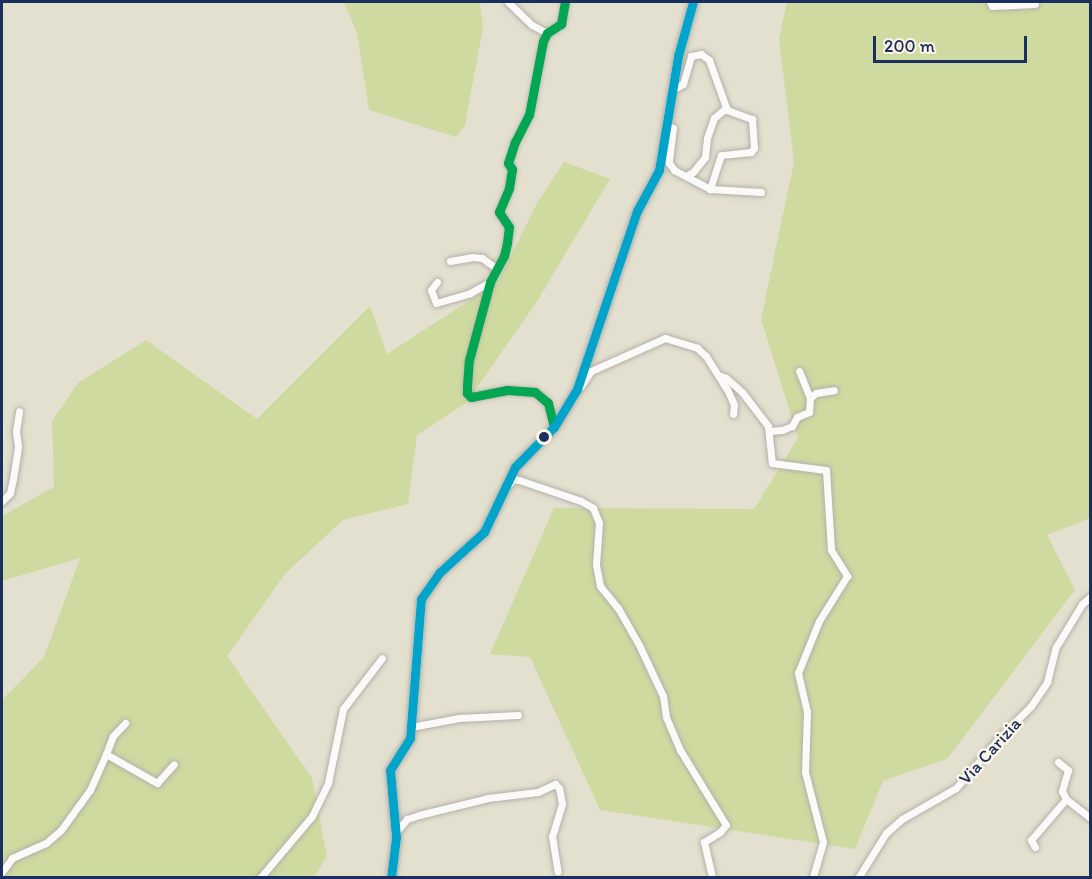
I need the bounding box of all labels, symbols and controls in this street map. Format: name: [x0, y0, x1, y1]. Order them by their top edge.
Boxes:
scale bar: [876, 24, 1030, 62]
text: 200 m: [884, 35, 935, 57]
unlabelled marker: [538, 431, 550, 443]
street label: Via Carizia: [954, 713, 1026, 789]

